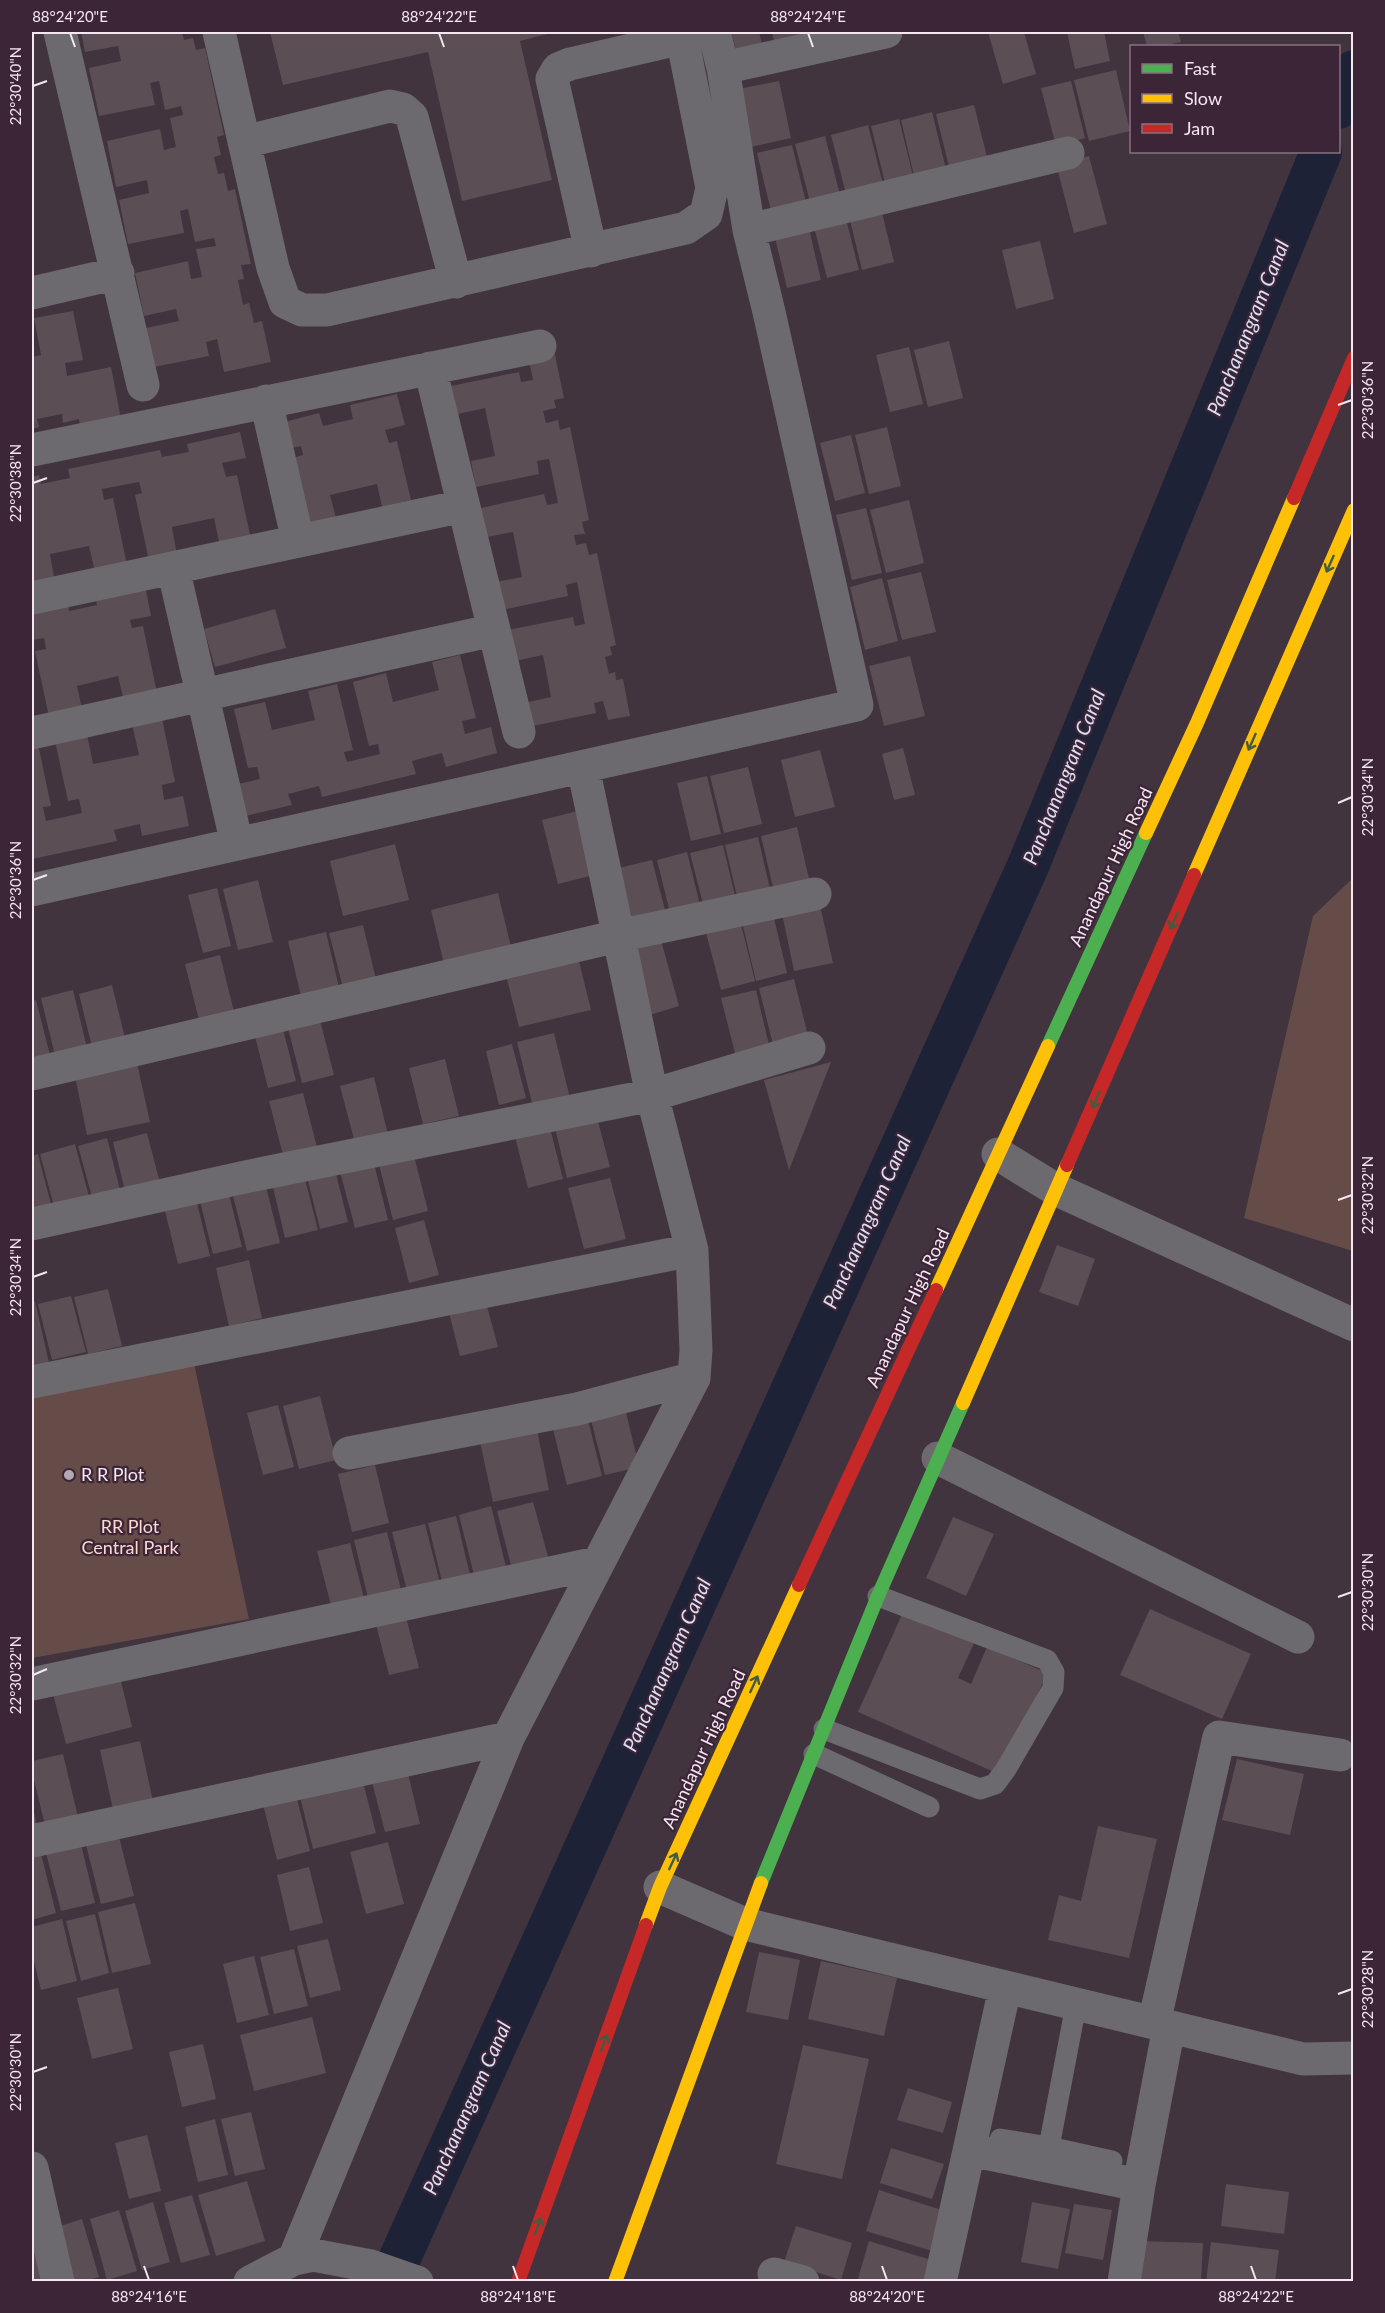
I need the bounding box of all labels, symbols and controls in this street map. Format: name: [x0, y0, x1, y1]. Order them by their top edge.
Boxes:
text: 88°24'20"E: [32, 7, 108, 25]
text: 88°24'22"E: [401, 7, 477, 25]
text: 88°24'24"E: [770, 7, 846, 25]
legend: [1130, 45, 1340, 153]
text: 22°30'40"N: [6, 47, 24, 125]
text: Fast: [1184, 57, 1217, 79]
text: Slow: [1184, 87, 1222, 109]
text: Jam: [1184, 117, 1215, 139]
water label: Panchanangram Canal: [1201, 236, 1293, 419]
text: 22°30'36"N: [1358, 361, 1376, 439]
text: 22°30'38"N: [6, 444, 24, 522]
one-way arrow: [1324, 554, 1335, 572]
water label: Panchanangram Canal: [1017, 685, 1109, 868]
one-way arrow: [1246, 733, 1257, 751]
text: 22°30'34"N: [1358, 758, 1376, 836]
street label: Anandapur High Road: [1064, 784, 1157, 950]
text: 22°30'36"N: [6, 841, 24, 919]
one-way arrow: [1168, 911, 1179, 929]
one-way arrow: [1089, 1090, 1101, 1108]
water label: Panchanangram Canal: [817, 1131, 915, 1312]
text: 22°30'32"N: [1358, 1156, 1376, 1234]
street label: Anandapur High Road: [861, 1225, 954, 1391]
text: 22°30'34"N: [6, 1238, 24, 1316]
place label: R R Plot: [81, 1463, 145, 1485]
marker: R R Plot: [62, 1468, 76, 1482]
park label: RR Plot Central Park: [81, 1515, 179, 1558]
text: 22°30'30"N: [1358, 1553, 1376, 1631]
water label: Panchanangram Canal: [617, 1574, 715, 1755]
text: 22°30'32"N: [6, 1636, 24, 1714]
street label: Anandapur High Road: [657, 1666, 750, 1832]
one-way arrow: [749, 1675, 761, 1693]
one-way arrow: [667, 1852, 679, 1870]
text: 22°30'28"N: [1358, 1950, 1376, 2028]
water label: Panchanangram Canal: [417, 2017, 515, 2198]
text: 22°30'30"N: [6, 2033, 24, 2111]
one-way arrow: [599, 2034, 610, 2053]
one-way arrow: [533, 2218, 544, 2236]
text: 88°24'16"E: [111, 2287, 187, 2305]
text: 88°24'18"E: [480, 2287, 556, 2305]
text: 88°24'20"E: [849, 2287, 925, 2305]
text: 88°24'22"E: [1218, 2287, 1294, 2305]

